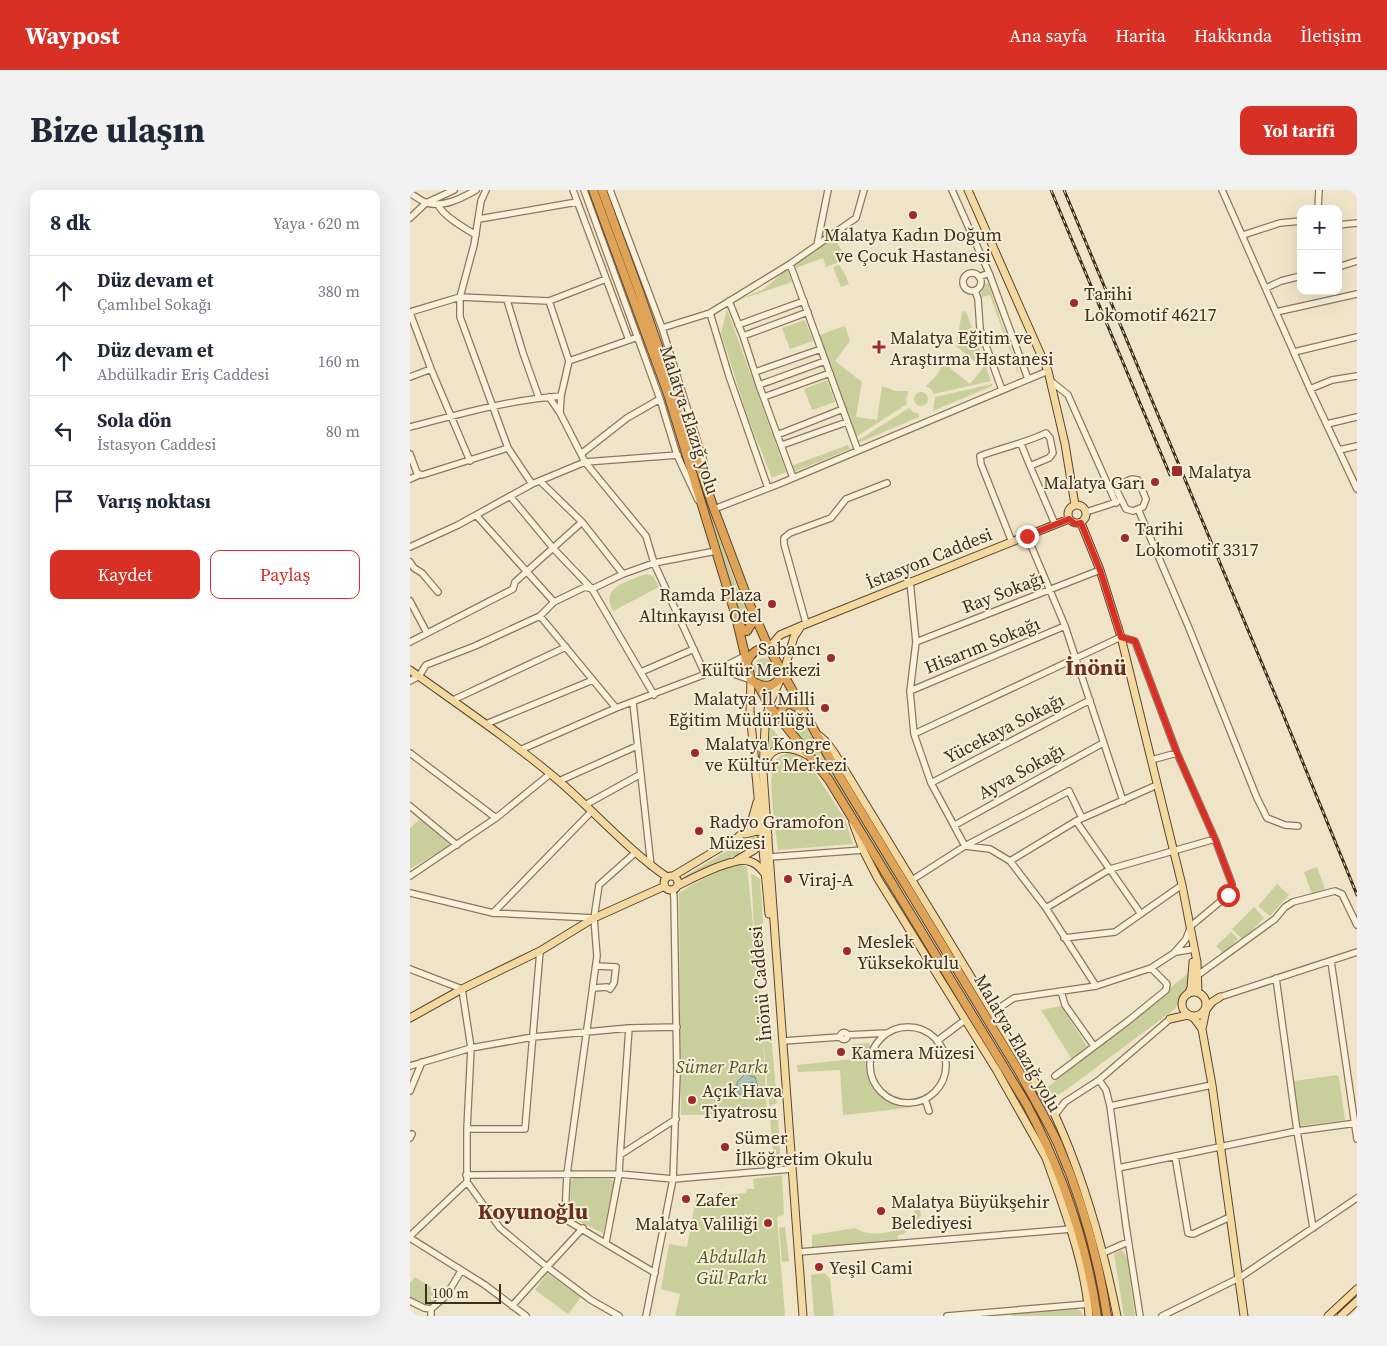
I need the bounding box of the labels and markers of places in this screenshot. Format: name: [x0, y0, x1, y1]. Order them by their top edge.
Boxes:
marker: Malatya Kadın Doğum ve Çocuk Hastanesi: [907, 209, 919, 221]
place label: Malatya Kadın Doğum ve Çocuk Hastanesi: [824, 222, 1002, 268]
place label: Tarihi Lokomotif 46217: [1084, 281, 1217, 327]
marker: Tarihi Lokomotif 46217: [1068, 297, 1080, 309]
place label: Malatya Eğitim ve Araştırma Hastanesi: [890, 325, 1054, 371]
marker: Malatya Eğitim ve Araştırma Hastanesi: [872, 340, 886, 354]
place label: Malatya: [1188, 459, 1252, 484]
marker: Malatya: [1170, 464, 1184, 478]
place label: Malatya Garı: [1043, 470, 1145, 495]
marker: Malatya Garı: [1149, 476, 1161, 488]
place label: Tarihi Lokomotif 3317: [1135, 516, 1259, 562]
marker: Tarihi Lokomotif 3317: [1119, 532, 1131, 544]
place label: Ramda Plaza Altınkayısı Otel: [639, 582, 763, 628]
marker: Ramda Plaza Altınkayısı Otel: [766, 598, 778, 610]
place label: Sabancı Kültür Merkezi: [701, 636, 821, 682]
marker: Sabancı Kültür Merkezi: [825, 652, 837, 664]
place label: Malatya İl Milli Eğitim Müdürlüğü: [669, 686, 815, 732]
marker: Malatya İl Milli Eğitim Müdürlüğü: [819, 702, 831, 714]
place label: Malatya Kongre ve Kültür Merkezi: [705, 731, 847, 777]
marker: Malatya Kongre ve Kültür Merkezi: [689, 747, 701, 759]
place label: Radyo Gramofon Müzesi: [709, 809, 845, 855]
marker: Radyo Gramofon Müzesi: [693, 825, 705, 837]
place label: Viraj-A: [798, 867, 854, 892]
marker: Viraj-A: [782, 873, 794, 885]
place label: Meslek Yüksekokulu: [857, 929, 959, 975]
marker: Meslek Yüksekokulu: [841, 945, 853, 957]
place label: Kamera Müzesi: [851, 1040, 975, 1065]
marker: Kamera Müzesi: [835, 1046, 847, 1058]
place label: Açık Hava Tiyatrosu: [702, 1078, 783, 1124]
marker: Açık Hava Tiyatrosu: [686, 1094, 698, 1106]
place label: Sümer İlköğretim Okulu: [735, 1125, 873, 1171]
marker: Sümer İlköğretim Okulu: [719, 1141, 731, 1153]
place label: Zafer: [696, 1187, 738, 1212]
place label: Malatya Büyükşehir Belediyesi: [891, 1189, 1050, 1235]
marker: Zafer: [680, 1193, 692, 1205]
marker: Malatya Büyükşehir Belediyesi: [875, 1205, 887, 1217]
place label: Malatya Valiliği: [635, 1211, 758, 1236]
marker: Malatya Valiliği: [762, 1217, 774, 1229]
place label: Yeşil Cami: [829, 1255, 913, 1280]
marker: Yeşil Cami: [813, 1261, 825, 1273]

